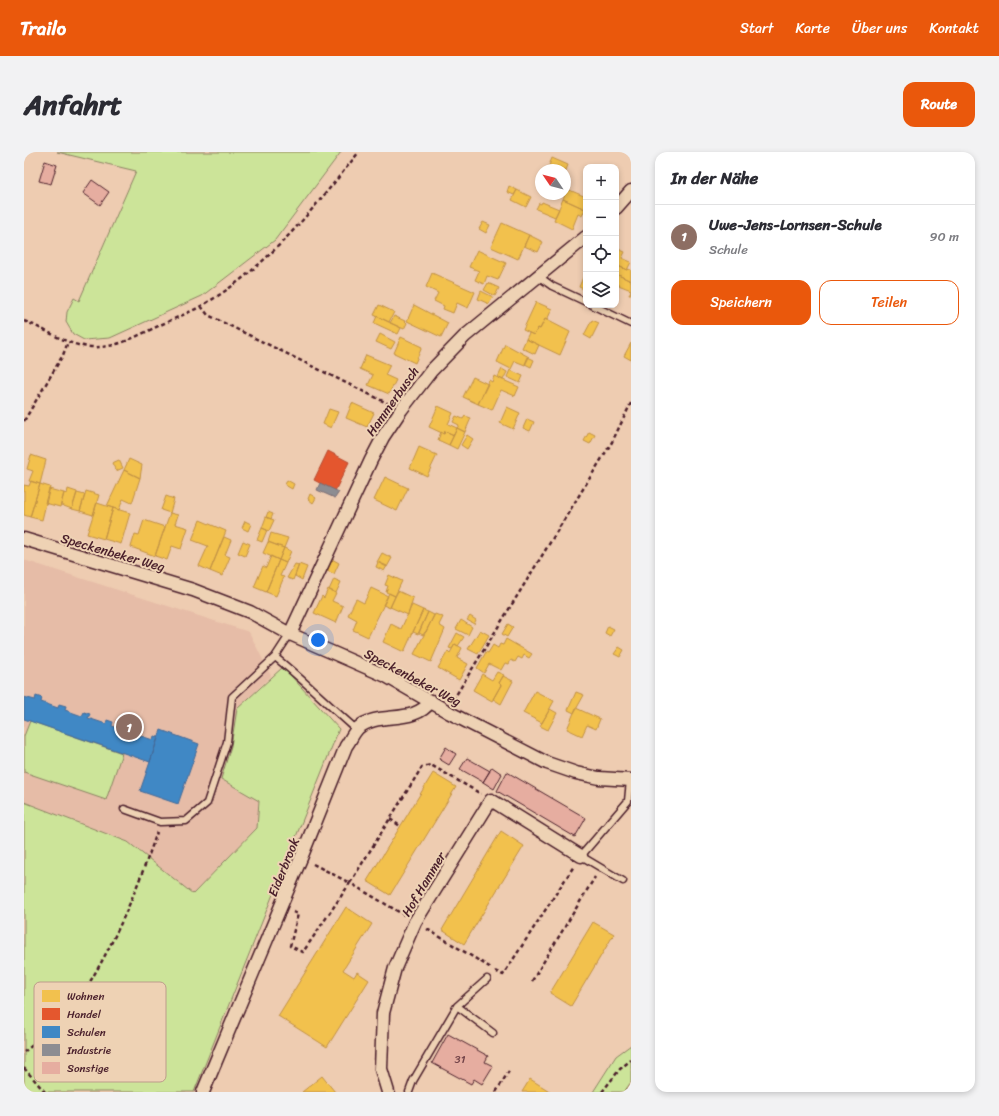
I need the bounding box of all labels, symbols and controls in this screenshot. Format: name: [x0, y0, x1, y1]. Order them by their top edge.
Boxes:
text: Trailo: [20, 12, 66, 45]
text: Start: [740, 16, 773, 41]
text: Karte: [795, 16, 830, 41]
text: Über uns: [852, 16, 907, 41]
text: Kontakt: [929, 16, 979, 41]
text: Anfahrt: [24, 80, 122, 129]
button: Route: [903, 82, 975, 127]
text: In der Nähe: [671, 163, 758, 193]
north arrow: [535, 164, 571, 200]
map controls: [583, 164, 619, 308]
button: +: [583, 164, 619, 200]
button: −: [583, 200, 619, 236]
text: Uwe-Jens-Lornsen-Schule: [709, 212, 882, 238]
text: 1: [681, 225, 687, 248]
text: 90 m: [929, 225, 959, 248]
button: locate: [583, 236, 619, 272]
text: Schule: [709, 238, 748, 261]
button: layers: [583, 272, 619, 308]
button: Speichern: [671, 280, 811, 325]
button: Teilen: [819, 280, 959, 325]
street label: Hammerbusch: [360, 361, 425, 441]
street label: Speckenbeker Weg: [58, 527, 168, 578]
your location: [308, 630, 328, 650]
street label: Speckenbeker Weg: [360, 642, 466, 713]
pin: 1: [116, 712, 142, 742]
street label: Eiderbrook: [261, 834, 306, 900]
street label: Hof Hammer: [395, 847, 452, 921]
legend: [34, 982, 166, 1082]
text: Wohnen: [67, 987, 104, 1006]
text: Handel: [67, 1005, 102, 1024]
text: Schulen: [67, 1023, 106, 1042]
text: Industrie: [66, 1041, 112, 1060]
house number: 31: [455, 1050, 466, 1069]
text: Sonstige: [67, 1059, 110, 1078]

